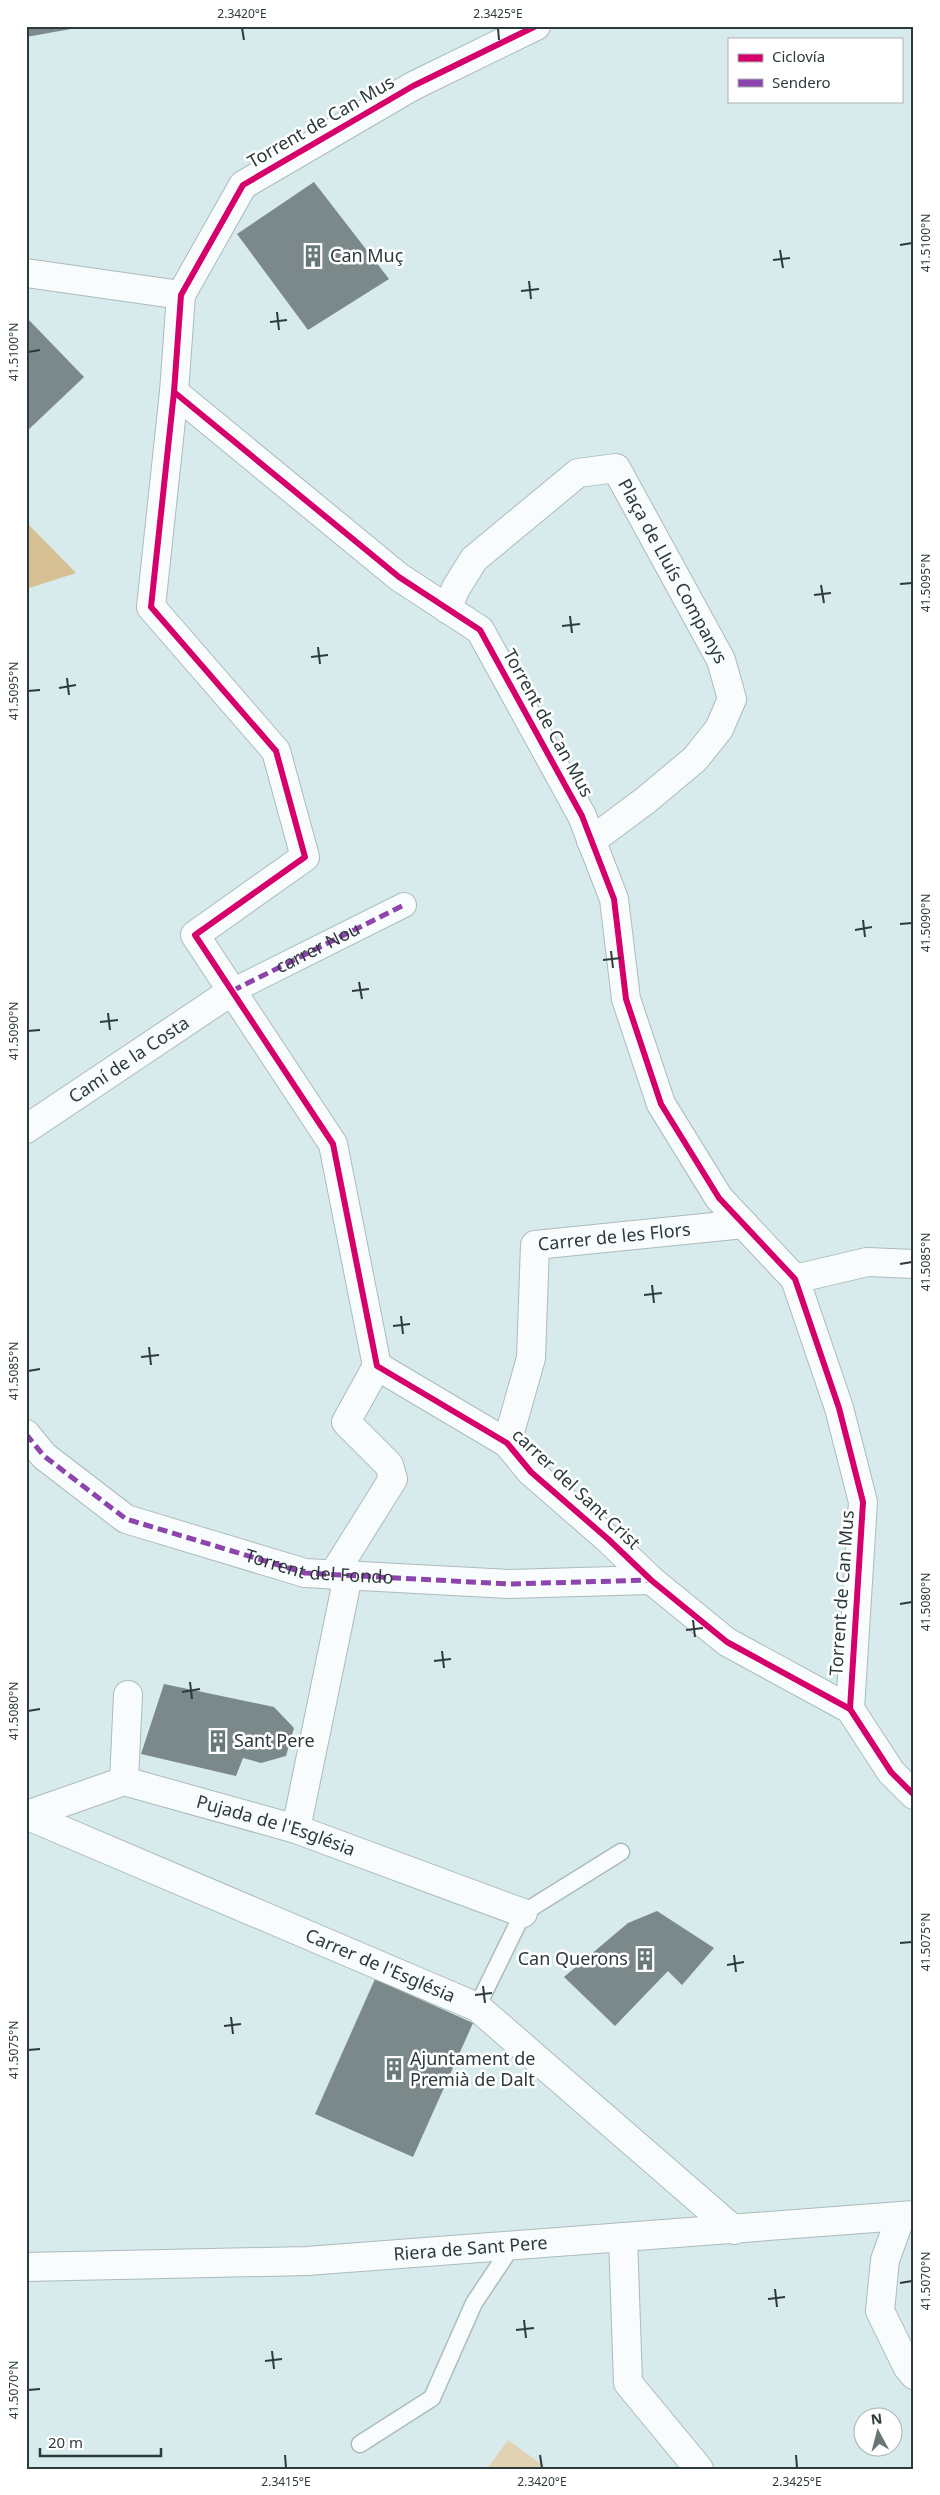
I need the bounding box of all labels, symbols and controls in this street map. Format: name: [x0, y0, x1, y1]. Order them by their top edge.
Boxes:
text: 2.3420°E: [217, 5, 267, 22]
text: 2.3425°E: [473, 5, 523, 22]
legend: [728, 38, 902, 102]
text: Ciclovía: [772, 46, 825, 66]
street label: Torrent de Can Mus: [243, 69, 398, 173]
text: Sendero: [772, 72, 831, 92]
text: 41.5100°N: [917, 214, 934, 272]
building icon: Can Muç: [300, 243, 326, 269]
place label: Can Muç: [330, 243, 404, 267]
text: 41.5100°N: [5, 323, 22, 381]
street label: Plaça de Lluís Companys: [613, 474, 734, 668]
text: 41.5095°N: [917, 554, 934, 612]
street label: Torrent de Can Mus: [498, 644, 600, 801]
text: 41.5095°N: [5, 662, 22, 720]
text: 41.5090°N: [917, 894, 934, 952]
street label: carrer Nou: [271, 916, 364, 978]
text: 41.5090°N: [5, 1002, 22, 1060]
street label: Camí de la Costa: [63, 1010, 194, 1108]
street label: Carrer de les Flors: [537, 1216, 692, 1256]
text: 41.5085°N: [917, 1233, 934, 1291]
text: 41.5085°N: [5, 1342, 22, 1400]
street label: carrer del Sant Crist: [507, 1423, 646, 1554]
street label: Torrent de Can Mus: [823, 1509, 859, 1676]
street label: Torrent del Fondo: [242, 1543, 394, 1589]
text: 41.5080°N: [917, 1573, 934, 1631]
text: 41.5080°N: [5, 1682, 22, 1740]
building icon: Sant Pere: [205, 1728, 231, 1754]
place label: Sant Pere: [234, 1728, 315, 1752]
street label: Pujada de l'Església: [194, 1789, 359, 1861]
text: 41.5075°N: [917, 1913, 934, 1971]
street label: Carrer de l'Església: [302, 1922, 459, 2007]
place label: Can Querons: [518, 1946, 628, 1970]
building icon: Can Querons: [632, 1946, 658, 1972]
text: 41.5075°N: [5, 2021, 22, 2079]
place label: Ajuntament de Premià de Dalt: [410, 2046, 536, 2091]
building icon: Ajuntament de Premià de Dalt: [381, 2056, 407, 2082]
street label: Riera de Sant Pere: [393, 2230, 548, 2265]
text: 41.5070°N: [917, 2252, 934, 2310]
text: 41.5070°N: [5, 2361, 22, 2419]
north arrow: [852, 2408, 902, 2458]
text: N: [870, 2408, 883, 2429]
scale bar: [40, 2425, 161, 2457]
text: 20 m: [48, 2432, 83, 2452]
text: 2.3415°E: [261, 2473, 311, 2490]
text: 2.3420°E: [517, 2473, 567, 2490]
text: 2.3425°E: [772, 2473, 822, 2490]

